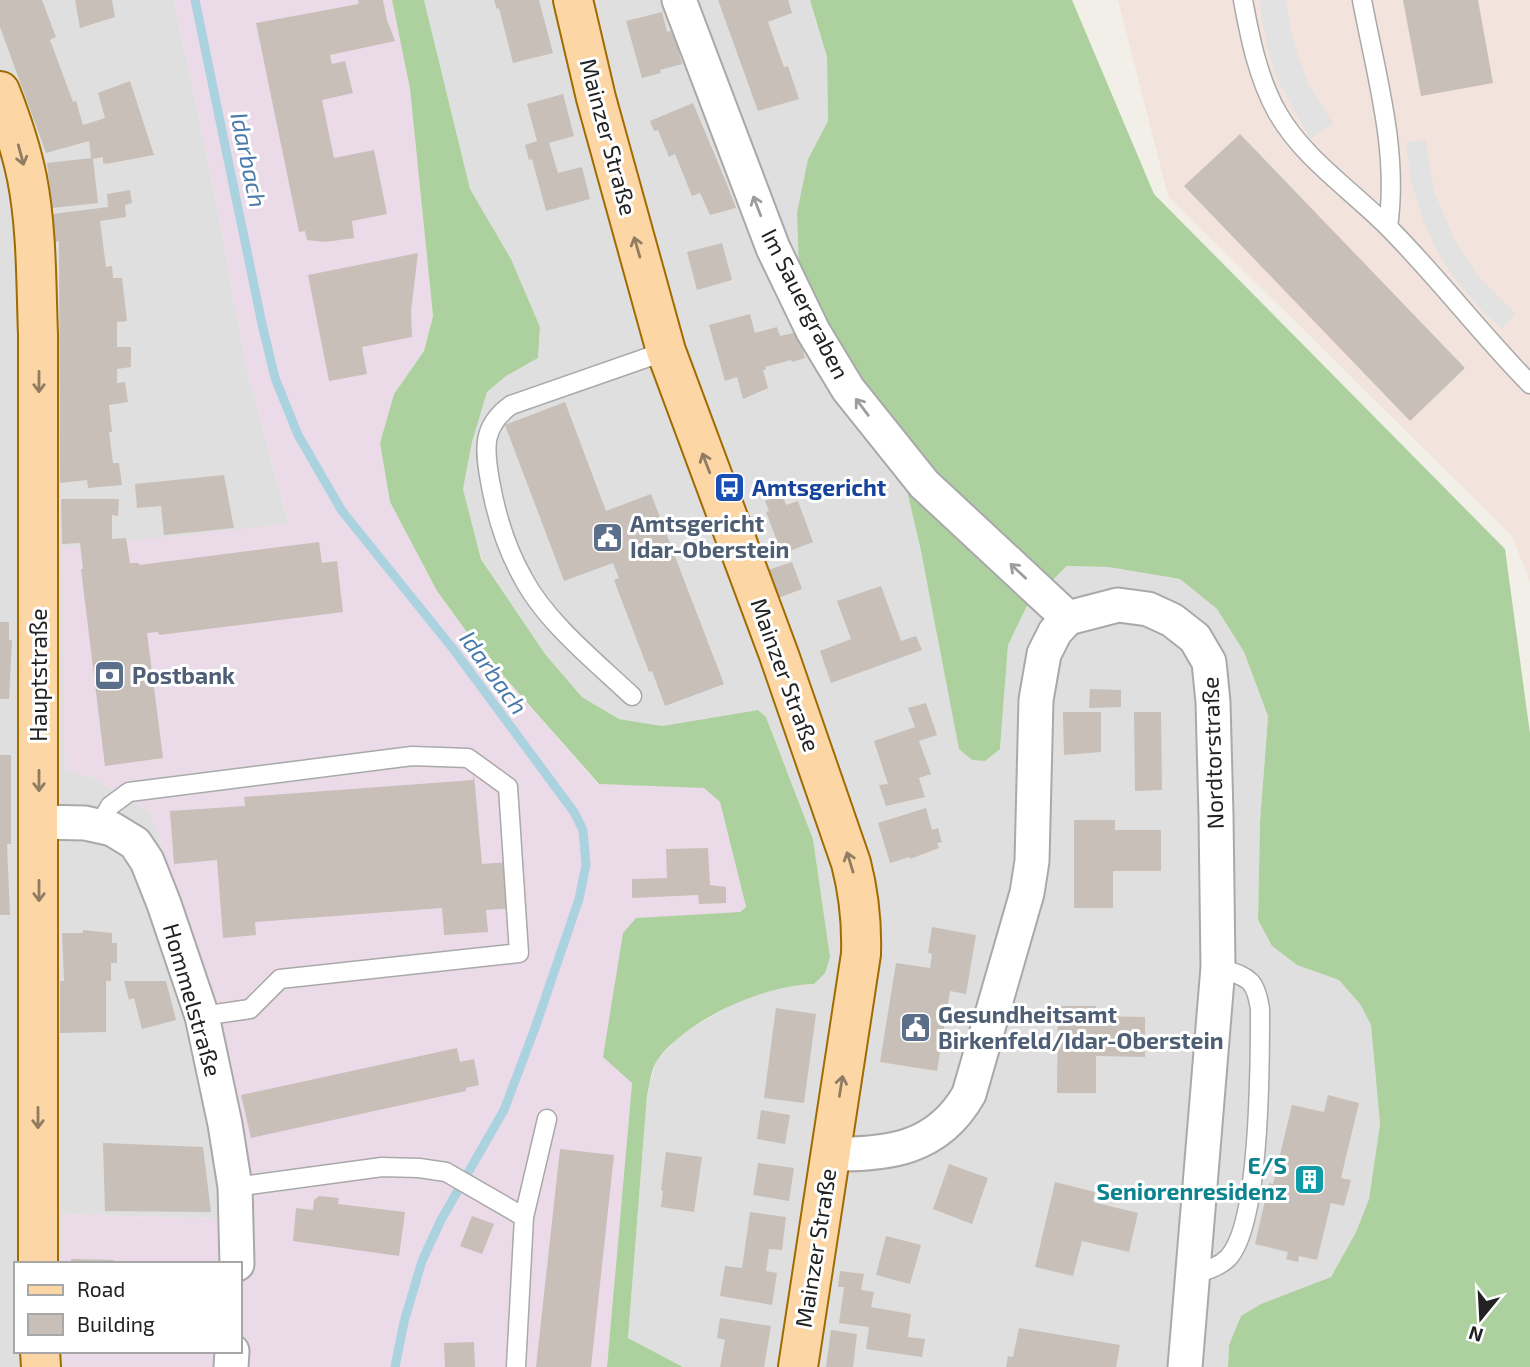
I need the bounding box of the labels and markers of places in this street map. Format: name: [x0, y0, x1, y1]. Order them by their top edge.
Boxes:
bus stop icon: Amtsgericht: [712, 471, 746, 505]
place label: Amtsgericht: [752, 473, 886, 501]
place label: Amtsgericht Idar-Oberstein: [630, 509, 789, 563]
public building icon: Amtsgericht Idar-Oberstein: [590, 520, 624, 554]
bank icon: Postbank: [92, 659, 126, 693]
place label: Postbank: [132, 661, 235, 689]
place label: Gesundheitsamt Birkenfeld/Idar-Oberstein: [938, 1000, 1224, 1054]
public building icon: Gesundheitsamt Birkenfeld/Idar-Oberstein: [898, 1011, 932, 1045]
place label: E/S Seniorenresidenz: [1097, 1151, 1287, 1205]
building icon: E/S Seniorenresidenz: [1293, 1162, 1327, 1196]

